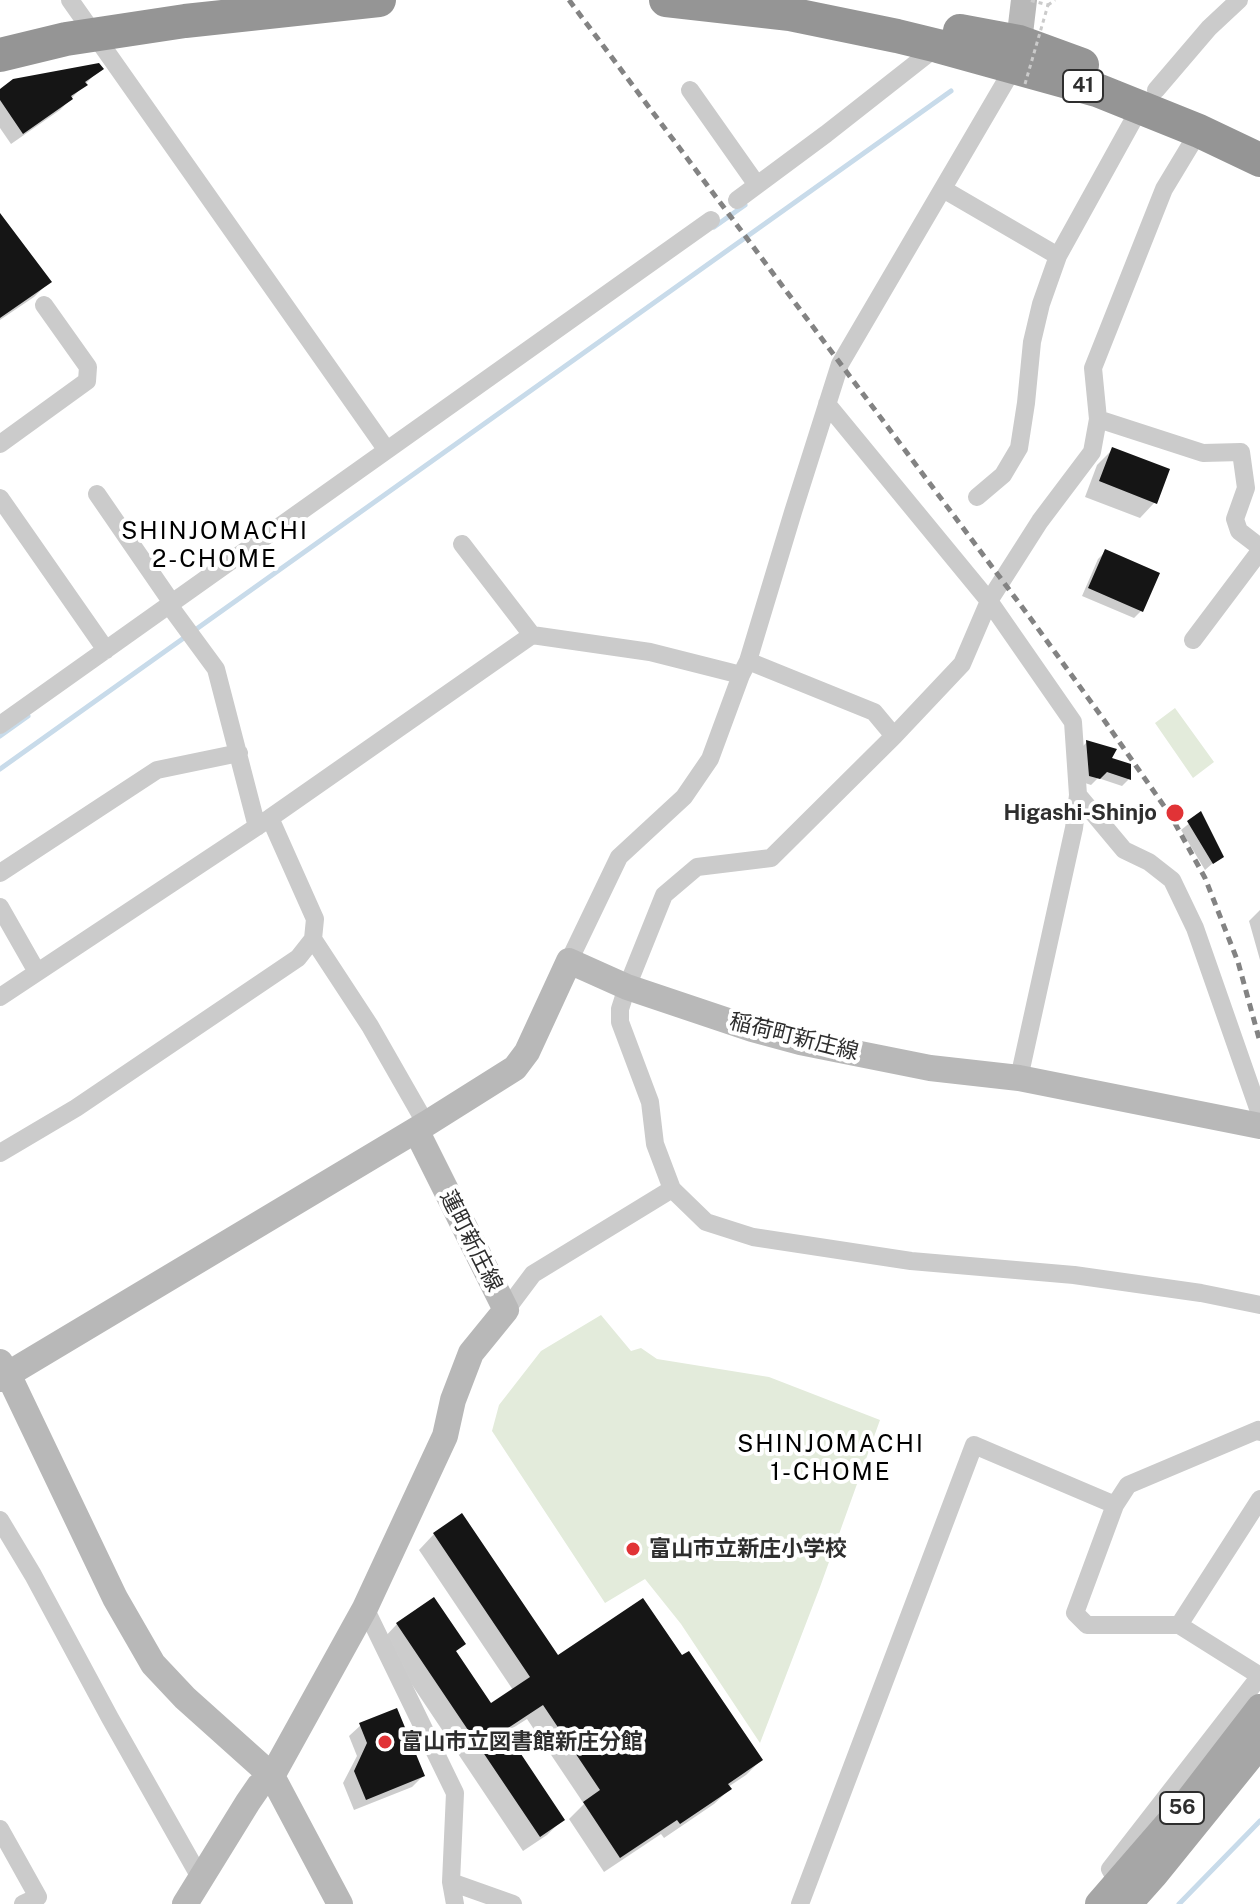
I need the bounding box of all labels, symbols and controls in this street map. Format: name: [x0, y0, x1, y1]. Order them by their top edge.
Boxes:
road number: 41: [1063, 70, 1103, 102]
district label: SHINJOMACHI 2-CHOME: [121, 518, 309, 574]
place label: Higashi-Shinjo: [1003, 800, 1157, 826]
marker: Higashi-Shinjo: [1164, 802, 1186, 824]
street label: 稲荷町新庄線: [727, 1008, 861, 1066]
street label: 蓮町新庄線: [434, 1186, 508, 1296]
district label: SHINJOMACHI 1-CHOME: [737, 1431, 925, 1487]
place label: 富山市立新庄小学校: [649, 1536, 847, 1562]
marker: 富山市立新庄小学校: [624, 1540, 642, 1558]
place label: 富山市立図書館新庄分館: [401, 1729, 643, 1755]
marker: 富山市立図書館新庄分館: [376, 1733, 394, 1751]
road number: 56: [1160, 1792, 1204, 1824]

